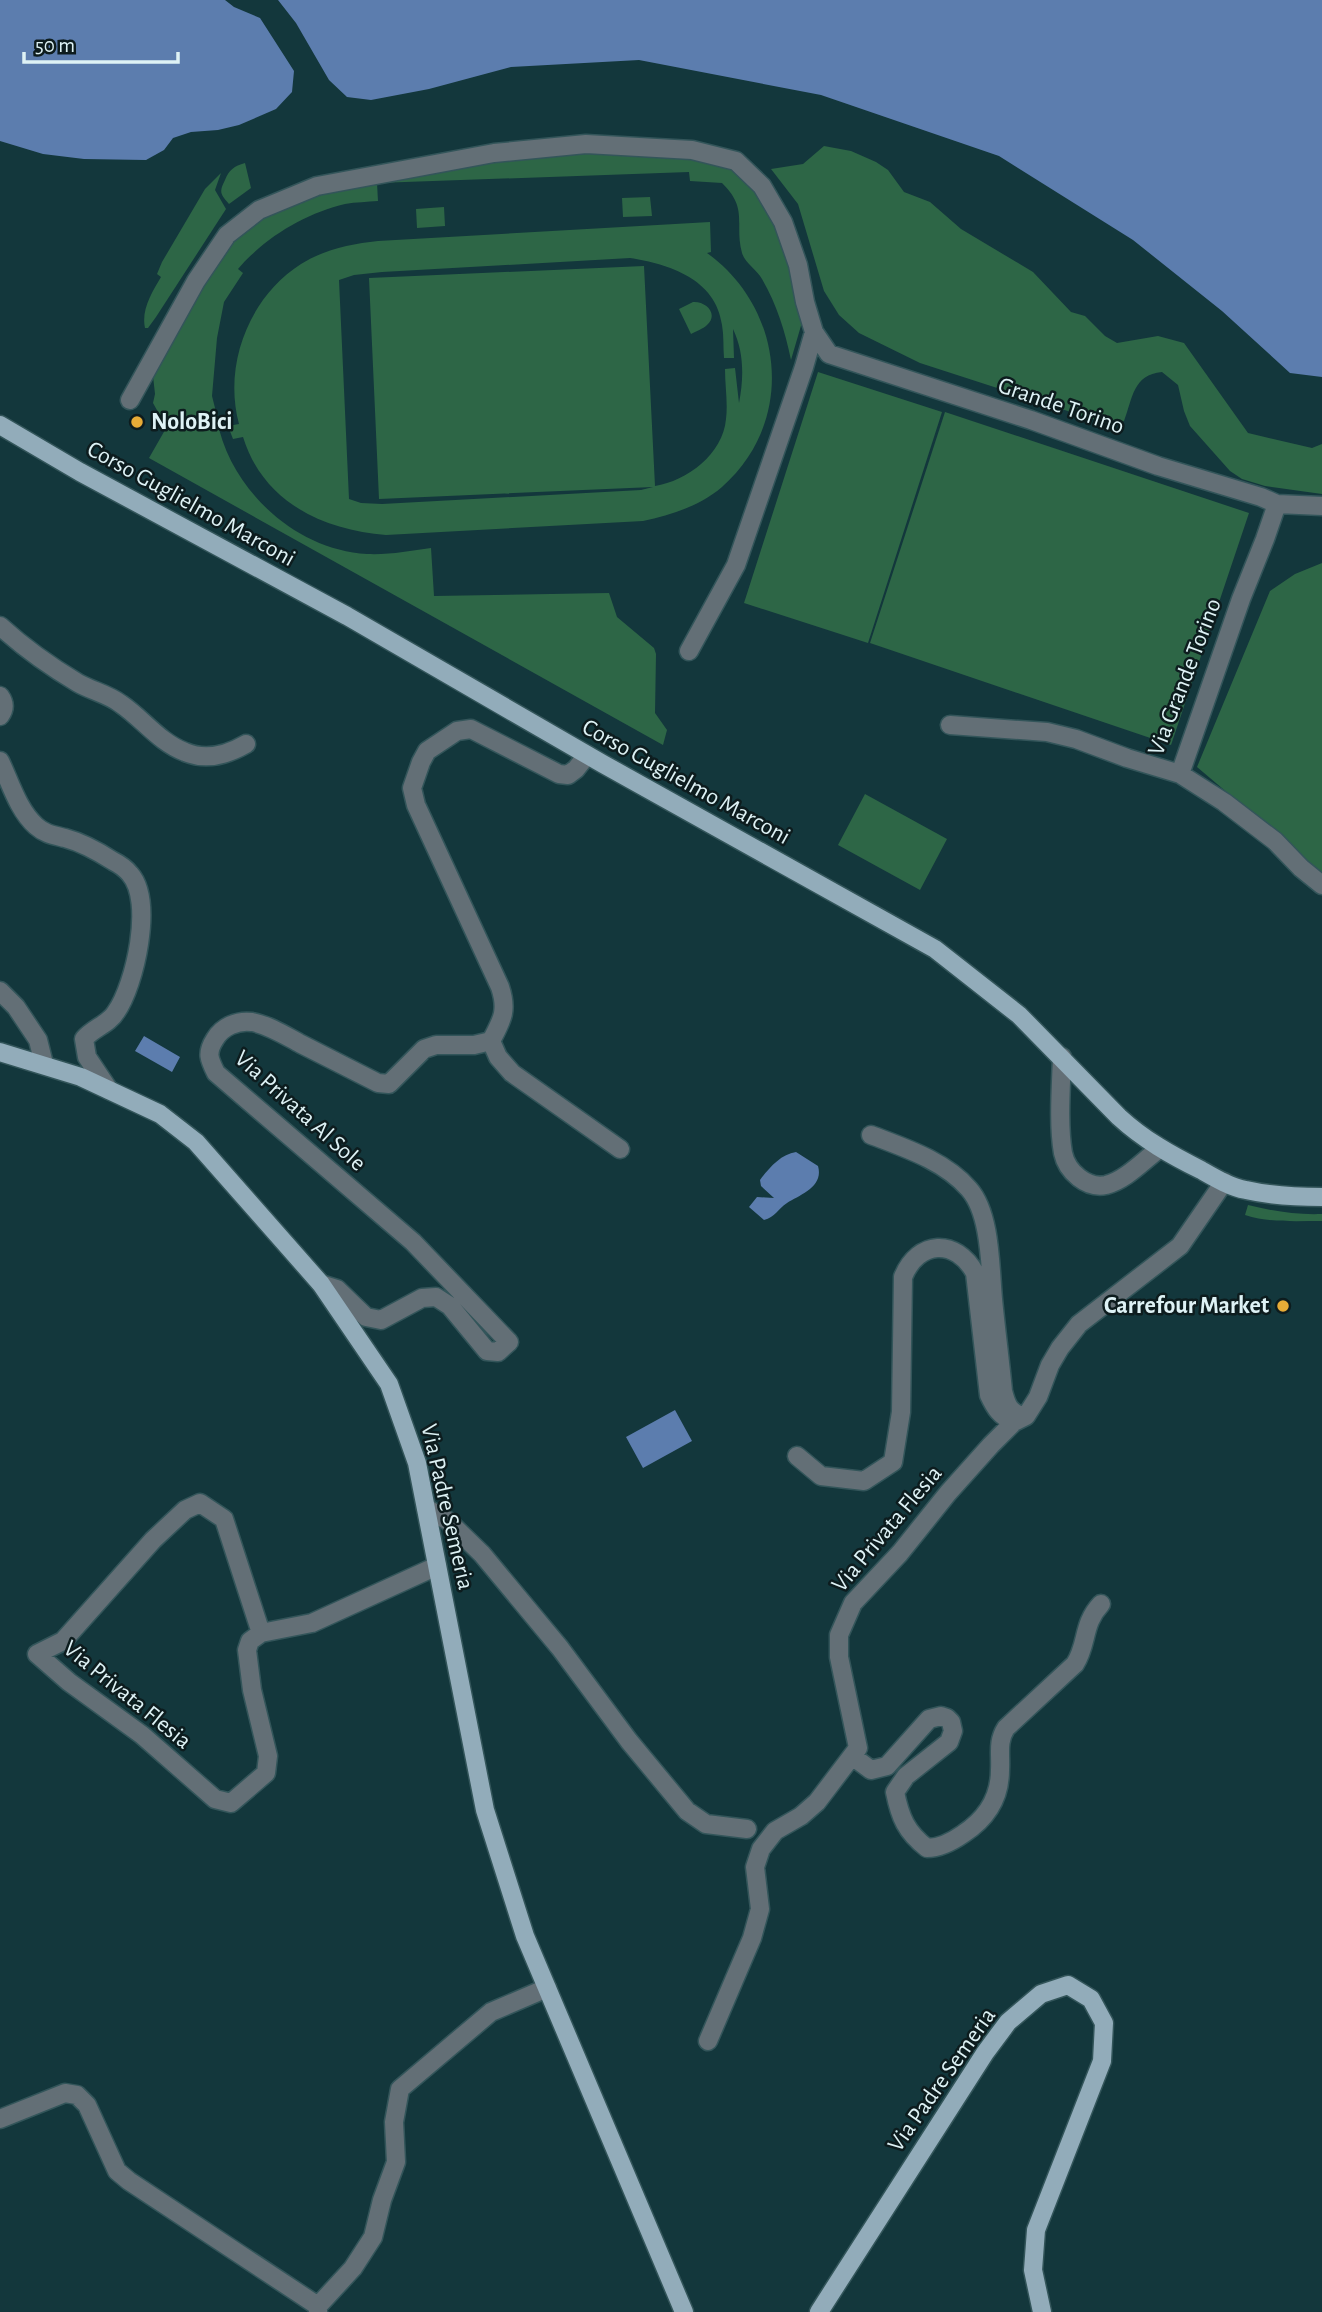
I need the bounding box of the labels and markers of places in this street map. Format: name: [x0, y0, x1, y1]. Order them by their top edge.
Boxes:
place label: NoloBici: [151, 410, 232, 434]
marker: NoloBici: [129, 414, 145, 430]
place label: Carrefour Market: [1104, 1294, 1269, 1318]
marker: Carrefour Market: [1275, 1298, 1291, 1314]

